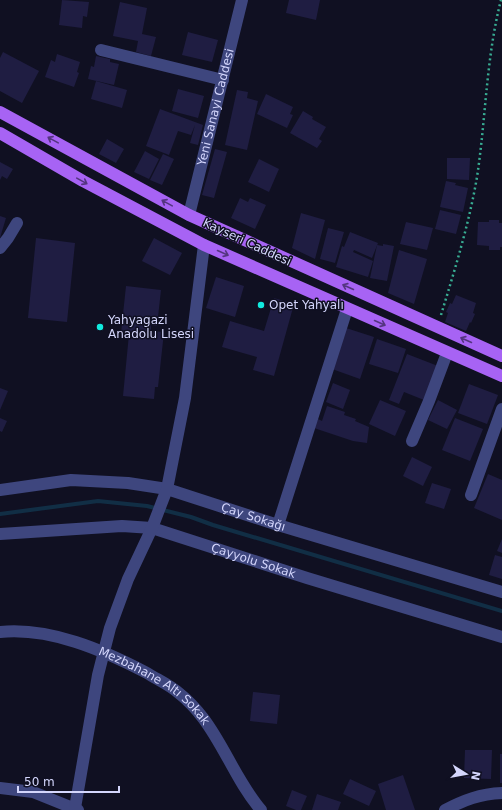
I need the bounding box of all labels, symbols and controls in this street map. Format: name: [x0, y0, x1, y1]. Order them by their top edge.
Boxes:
street label: Yeni Sanayi Caddesi: [194, 47, 237, 168]
one-way arrow: [47, 136, 59, 144]
one-way arrow: [76, 177, 88, 185]
one-way arrow: [161, 198, 173, 206]
street label: Kayseri Caddesi: [201, 215, 293, 269]
one-way arrow: [216, 250, 228, 257]
one-way arrow: [342, 283, 354, 291]
place label: Opet Yahyalı: [269, 298, 344, 312]
marker: Opet Yahyalı: [256, 300, 266, 310]
place label: Yahyagazi Anadolu Lisesi: [107, 313, 194, 341]
one-way arrow: [373, 320, 385, 327]
marker: Yahyagazi Anadolu Lisesi: [95, 322, 105, 332]
one-way arrow: [461, 336, 473, 344]
street label: Çay Sokağı: [219, 500, 287, 534]
street label: Çayyolu Sokak: [209, 541, 298, 581]
street label: Mezbahane Altı Sokak: [96, 644, 213, 728]
north arrow: [446, 754, 486, 794]
scale bar: [18, 768, 119, 794]
text: N: [468, 770, 483, 782]
text: 50 m: [24, 775, 55, 789]

